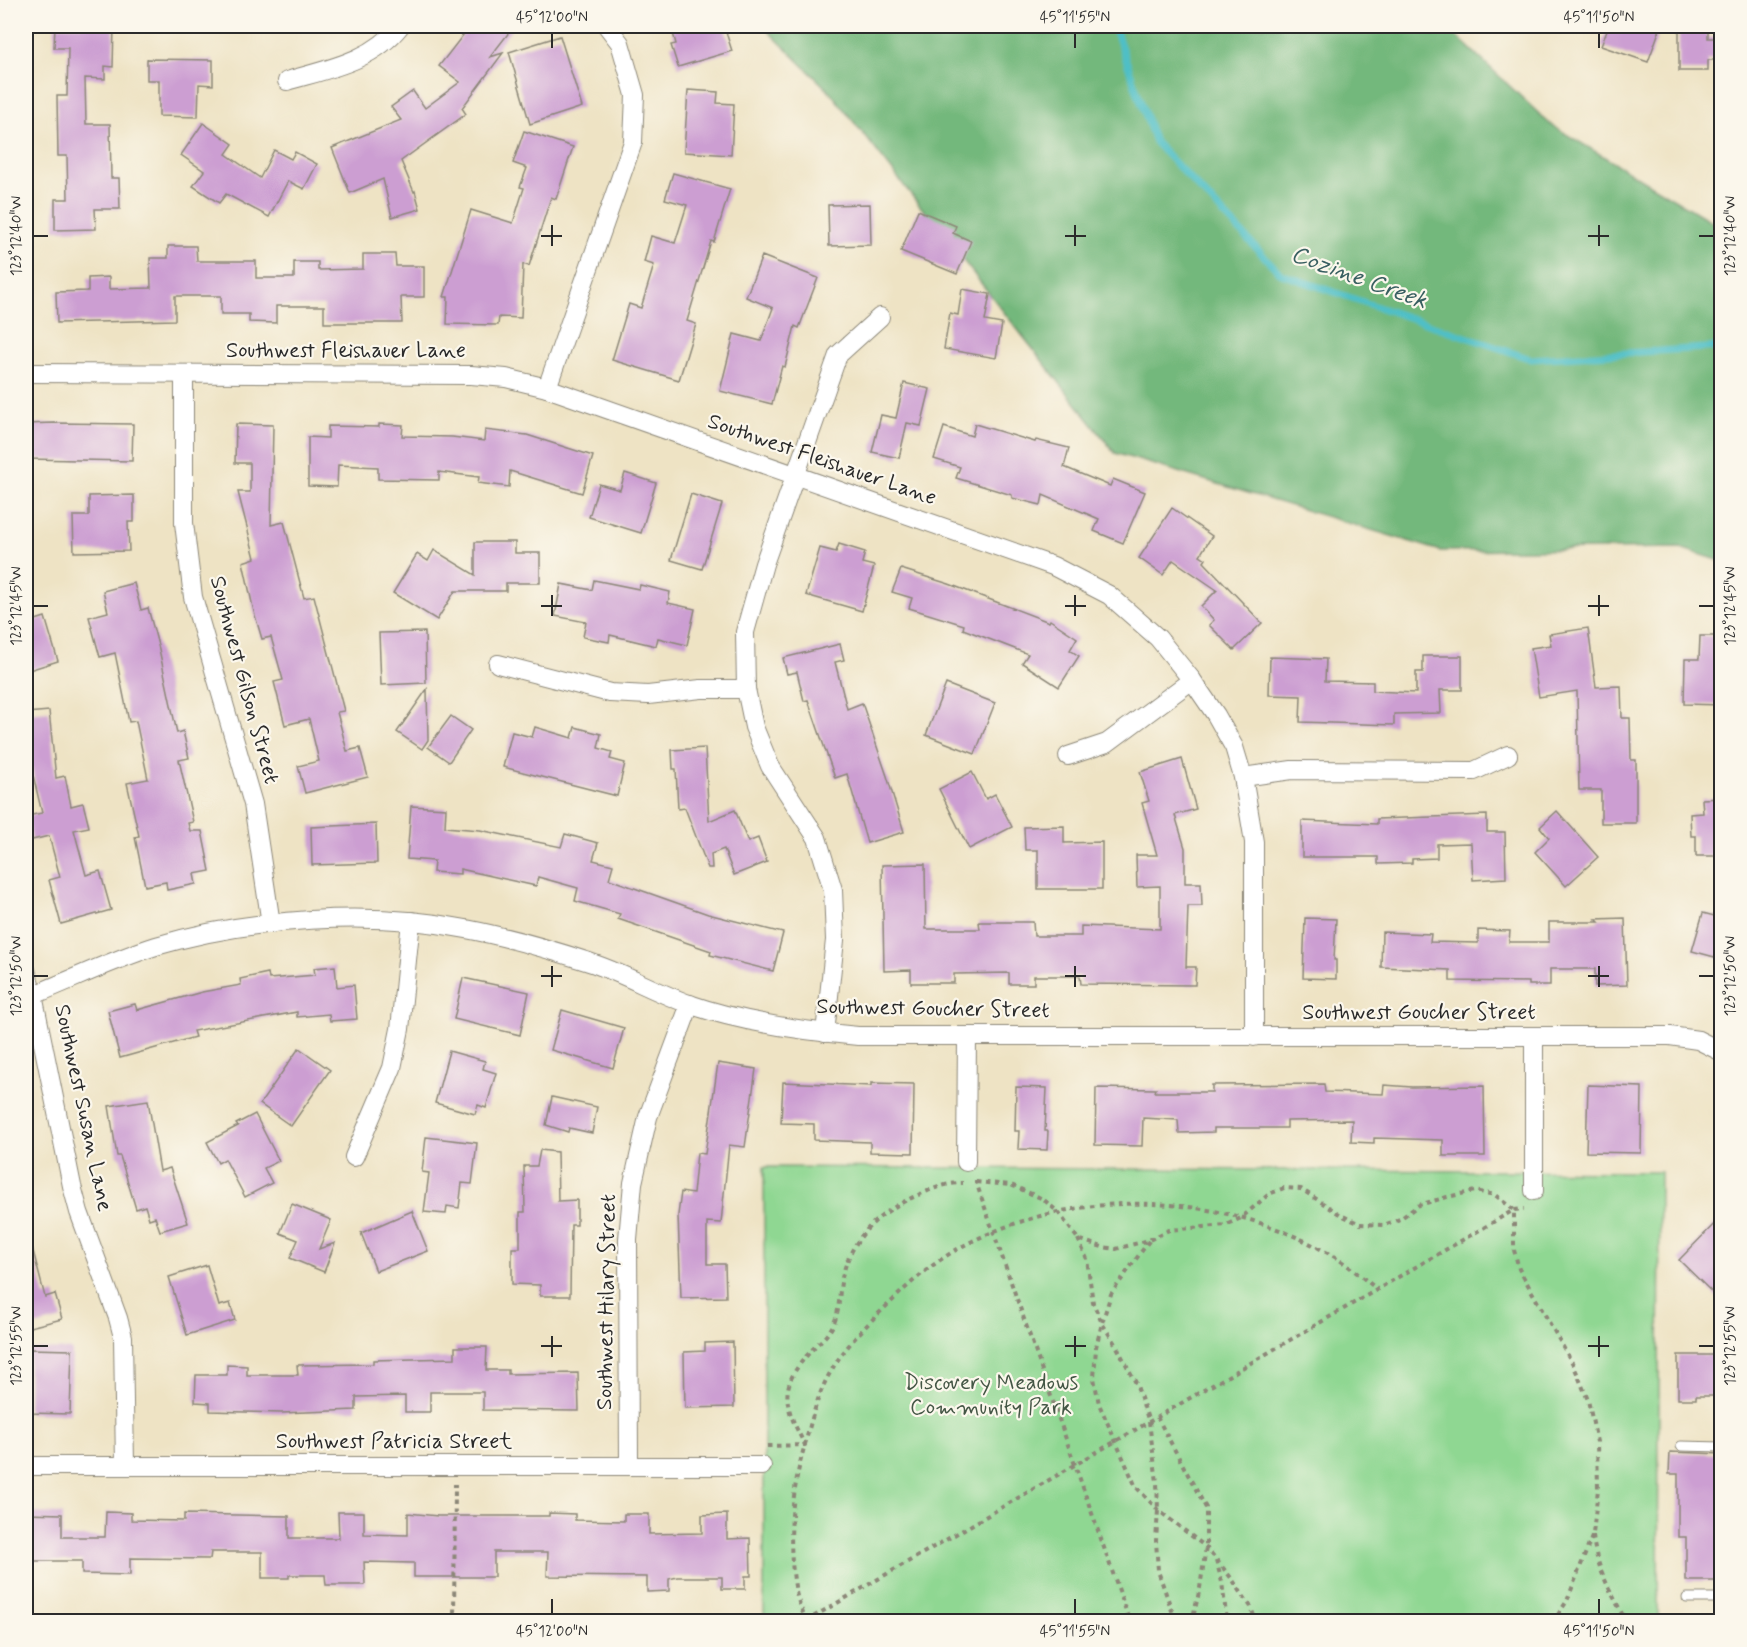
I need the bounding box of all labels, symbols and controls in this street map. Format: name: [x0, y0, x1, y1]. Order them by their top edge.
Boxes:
text: 45°12'00"N: [516, 8, 588, 28]
text: 45°11'55"N: [1040, 8, 1110, 28]
text: 45°11'50"N: [1563, 8, 1635, 28]
text: 123°12'40"W: [7, 196, 27, 276]
text: 123°12'40"W: [1721, 196, 1741, 276]
water label: Cozine Creek: [1287, 239, 1431, 317]
street label: Southwest Fleishauer Lane: [226, 337, 466, 365]
street label: Southwest Fleishauer Lane: [704, 408, 940, 512]
text: 123°12'45"W: [7, 566, 27, 646]
text: 123°12'45"W: [1721, 566, 1741, 646]
street label: Southwest Gilson Street: [203, 573, 285, 787]
text: 123°12'50"W: [7, 936, 27, 1016]
text: 123°12'50"W: [1721, 936, 1741, 1016]
street label: Southwest Goucher Street: [816, 993, 1050, 1025]
street label: Southwest Goucher Street: [1302, 999, 1536, 1027]
street label: Southwest Susan Lane: [47, 1002, 119, 1214]
street label: Southwest Hilary Street: [591, 1194, 623, 1410]
text: 123°12'55"W: [7, 1306, 27, 1386]
text: 123°12'55"W: [1721, 1306, 1741, 1386]
park label: Discovery Meadows Community Park: [904, 1369, 1078, 1422]
street label: Southwest Patricia Street: [276, 1428, 512, 1456]
text: 45°12'00"N: [516, 1622, 588, 1642]
text: 45°11'55"N: [1040, 1622, 1110, 1642]
text: 45°11'50"N: [1563, 1622, 1635, 1642]

